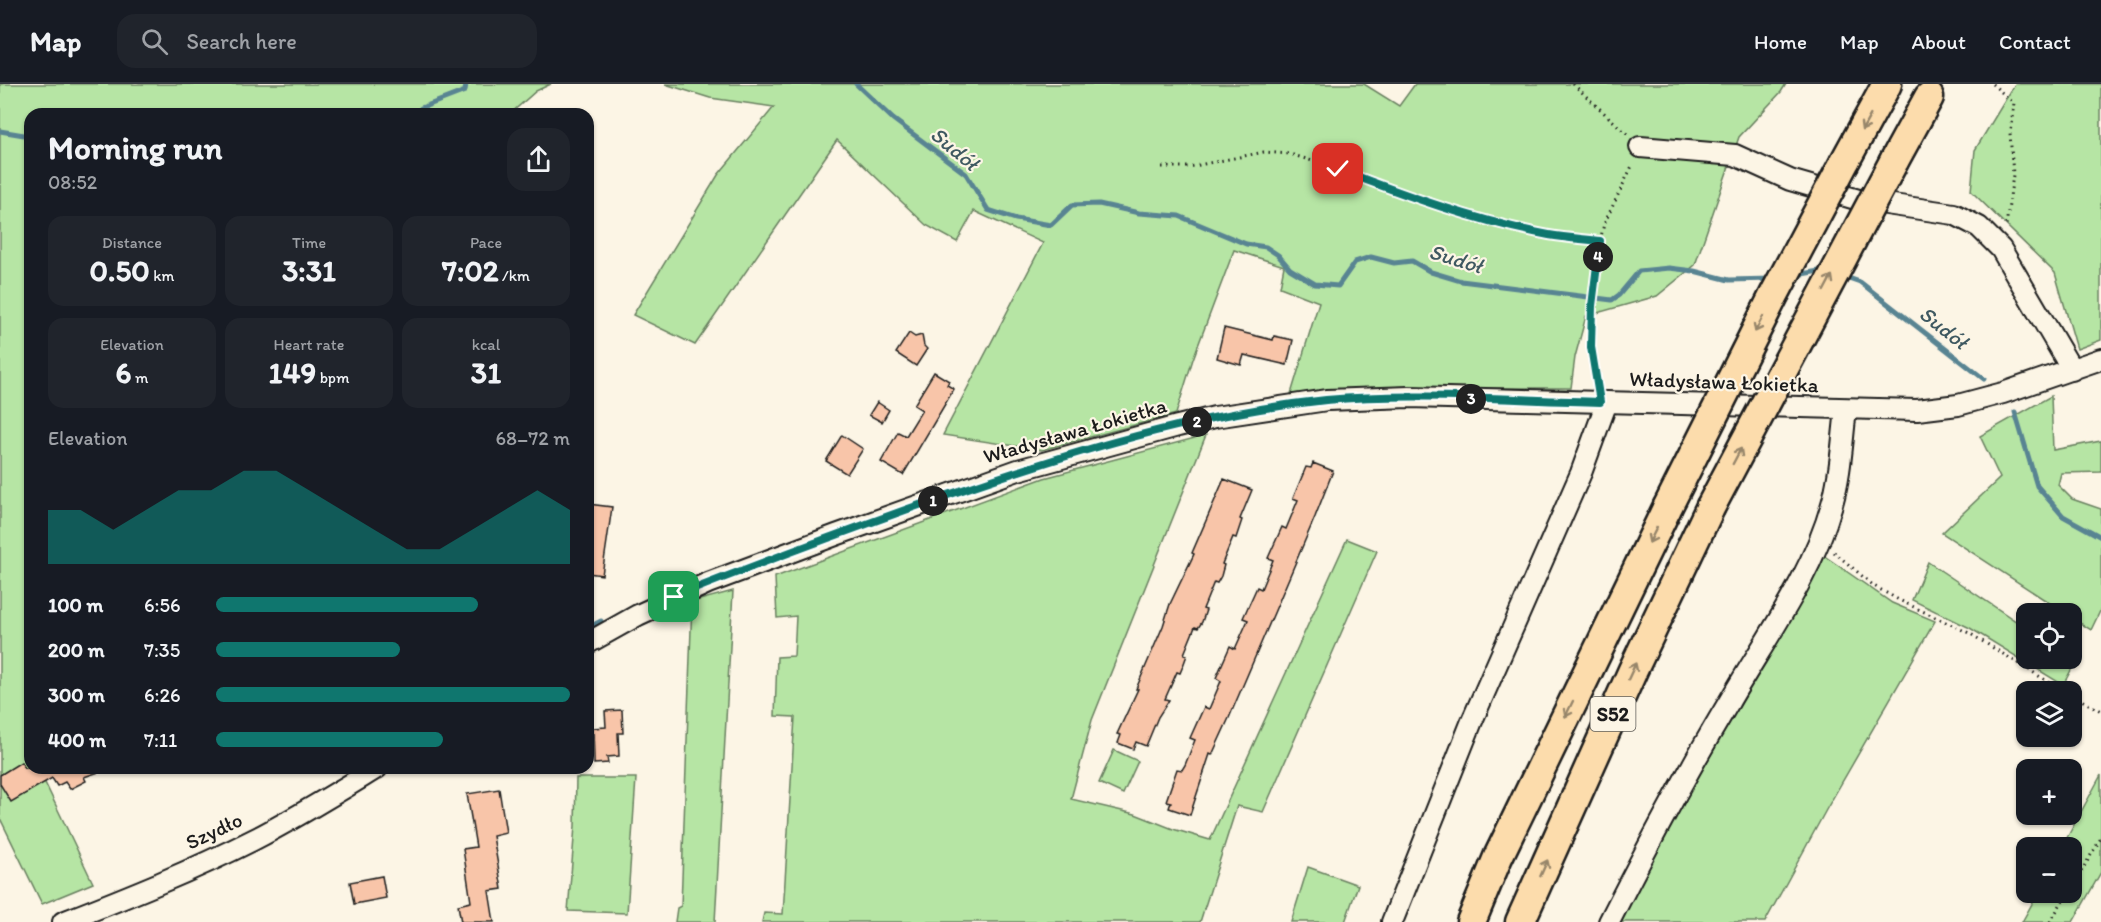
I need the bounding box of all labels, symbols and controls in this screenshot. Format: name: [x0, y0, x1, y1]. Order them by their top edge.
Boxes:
search box: [117, 14, 537, 68]
text: Map: [30, 24, 81, 58]
icon: search: [138, 25, 171, 58]
text: Search here: [186, 28, 297, 55]
text: Home: [1754, 29, 1807, 54]
text: Map: [1840, 29, 1879, 54]
text: About: [1912, 29, 1966, 54]
text: Contact: [1999, 29, 2071, 54]
one-way arrow: [1860, 113, 1871, 131]
water label: Sudół: [925, 121, 985, 177]
text: Morning run: [48, 128, 223, 167]
button: share: [507, 128, 570, 191]
pin: [1312, 143, 1363, 194]
icon: check: [1321, 152, 1354, 185]
text: 08:52: [48, 170, 97, 194]
text: Distance: [102, 233, 162, 252]
text: Time: [292, 233, 326, 252]
text: Pace: [470, 233, 502, 252]
water label: Sudół: [1426, 238, 1487, 280]
pin: 4: [1583, 242, 1613, 272]
text: 4: [1593, 247, 1603, 266]
text: 0.50: [90, 252, 150, 289]
text: 3:31: [282, 252, 336, 289]
text: 7:02: [442, 252, 499, 289]
text: km: [150, 266, 174, 285]
text: /km: [499, 266, 530, 285]
one-way arrow: [1822, 274, 1834, 292]
water label: Sudół: [1914, 300, 1975, 356]
one-way arrow: [1753, 315, 1764, 333]
text: Elevation: [100, 335, 164, 354]
text: Heart rate: [274, 335, 344, 354]
text: kcal: [472, 335, 500, 354]
text: 6: [116, 354, 131, 391]
text: 149: [269, 354, 316, 391]
text: 31: [471, 354, 501, 391]
street label: Władysława Łokietka: [1629, 366, 1819, 397]
text: m: [131, 368, 148, 387]
text: bpm: [316, 368, 349, 387]
pin: 3: [1456, 384, 1486, 414]
text: 3: [1467, 389, 1475, 408]
street label: Władysława Łokietka: [980, 392, 1170, 469]
pin: 2: [1182, 407, 1212, 437]
text: 2: [1193, 412, 1201, 431]
text: Elevation: [48, 426, 127, 450]
text: 68–72 m: [496, 426, 570, 450]
one-way arrow: [1732, 447, 1743, 465]
pin: 1: [918, 486, 948, 516]
text: 1: [929, 491, 937, 510]
one-way arrow: [1647, 526, 1659, 544]
pin: [648, 571, 699, 622]
icon: arrive: [657, 580, 690, 613]
text: 100 m: [48, 593, 103, 617]
text: 6:56: [144, 593, 181, 617]
map controls: [2016, 603, 2082, 903]
button: locate: [2016, 603, 2082, 669]
text: 200 m: [48, 638, 104, 662]
text: 7:35: [144, 638, 180, 662]
one-way arrow: [1627, 663, 1639, 681]
button: layers: [2016, 681, 2082, 747]
text: 300 m: [48, 683, 105, 707]
text: 6:26: [144, 683, 181, 707]
road number: S52: [1590, 697, 1636, 731]
one-way arrow: [1562, 700, 1574, 718]
text: 400 m: [48, 728, 106, 752]
text: 7:11: [144, 728, 177, 752]
button: +: [2016, 759, 2082, 825]
street label: Szydło: [182, 807, 246, 854]
button: −: [2016, 837, 2082, 903]
one-way arrow: [1538, 860, 1550, 878]

